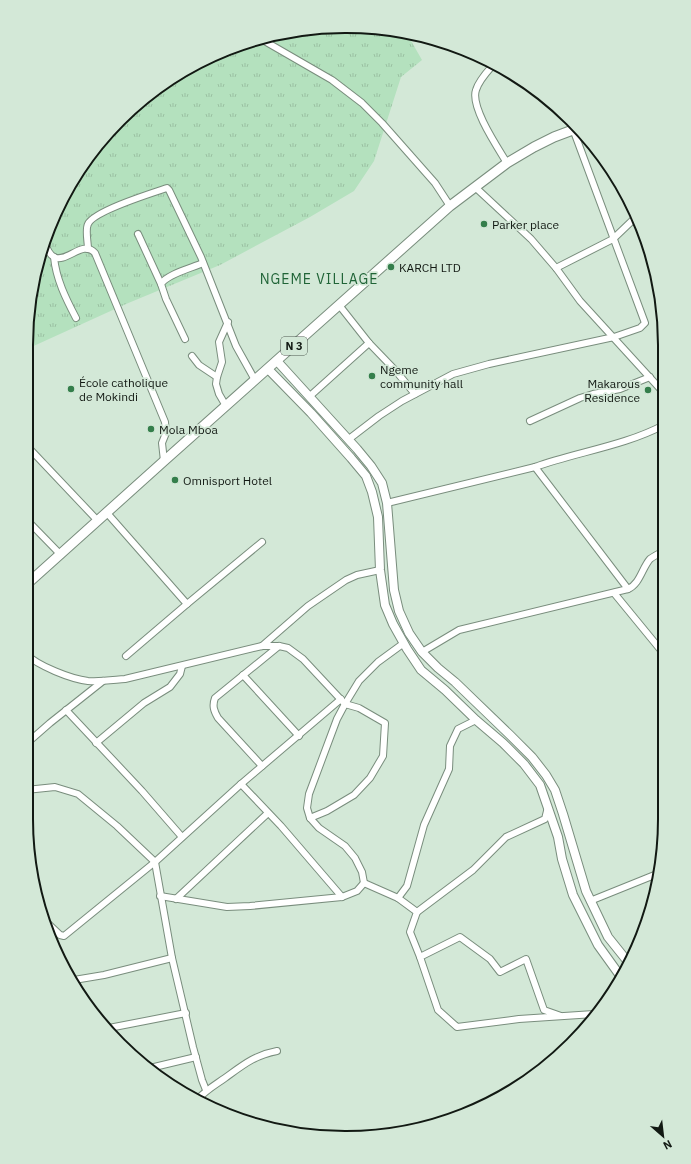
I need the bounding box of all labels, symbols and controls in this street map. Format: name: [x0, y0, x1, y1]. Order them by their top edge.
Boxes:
place label: Parker place: [492, 217, 560, 232]
marker: Parker place: [479, 219, 489, 229]
place label: KARCH LTD: [399, 260, 461, 275]
marker: KARCH LTD: [386, 262, 396, 272]
district label: NGEME VILLAGE: [260, 270, 378, 288]
road number: N 3: [281, 337, 307, 355]
place label: Ngeme community hall: [380, 362, 463, 391]
marker: Ngeme community hall: [367, 371, 377, 381]
place label: École catholique de Mokindi: [79, 375, 168, 404]
place label: Makarous Residence: [584, 376, 640, 405]
marker: École catholique de Mokindi: [66, 384, 76, 394]
marker: Makarous Residence: [643, 385, 653, 395]
place label: Mola Mboa: [159, 422, 218, 437]
marker: Mola Mboa: [146, 424, 156, 434]
place label: Omnisport Hotel: [183, 473, 272, 488]
marker: Omnisport Hotel: [170, 475, 180, 485]
north arrow: [643, 1116, 683, 1156]
text: N: [661, 1137, 674, 1153]

